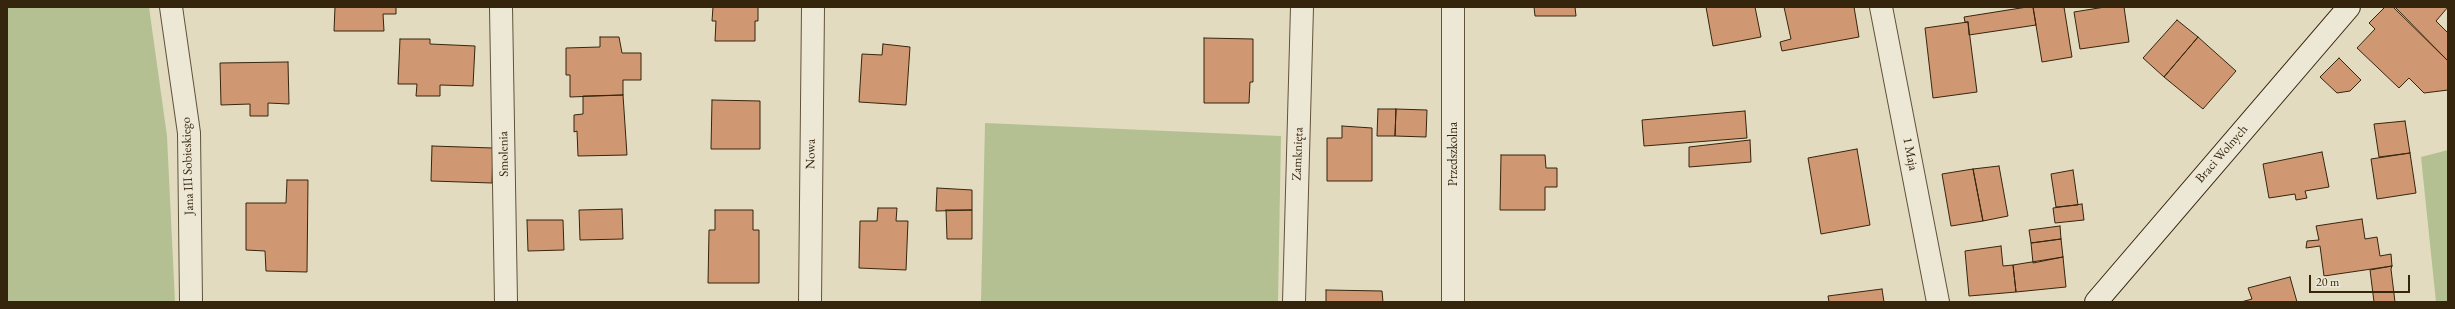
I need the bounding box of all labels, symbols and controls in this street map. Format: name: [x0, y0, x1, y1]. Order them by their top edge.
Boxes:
street label: Jana III Sobieskiego: [178, 117, 198, 215]
street label: Przedszkolna: [1445, 122, 1461, 186]
street label: Braci Wolnych: [2193, 122, 2251, 186]
street label: Zamknięta: [1289, 127, 1307, 181]
street label: Smolenia: [496, 131, 512, 177]
street label: 1 Maja: [1899, 136, 1921, 172]
street label: Nowa: [803, 139, 819, 169]
scale bar: [2311, 267, 2412, 293]
text: 20 m: [2316, 274, 2339, 290]

